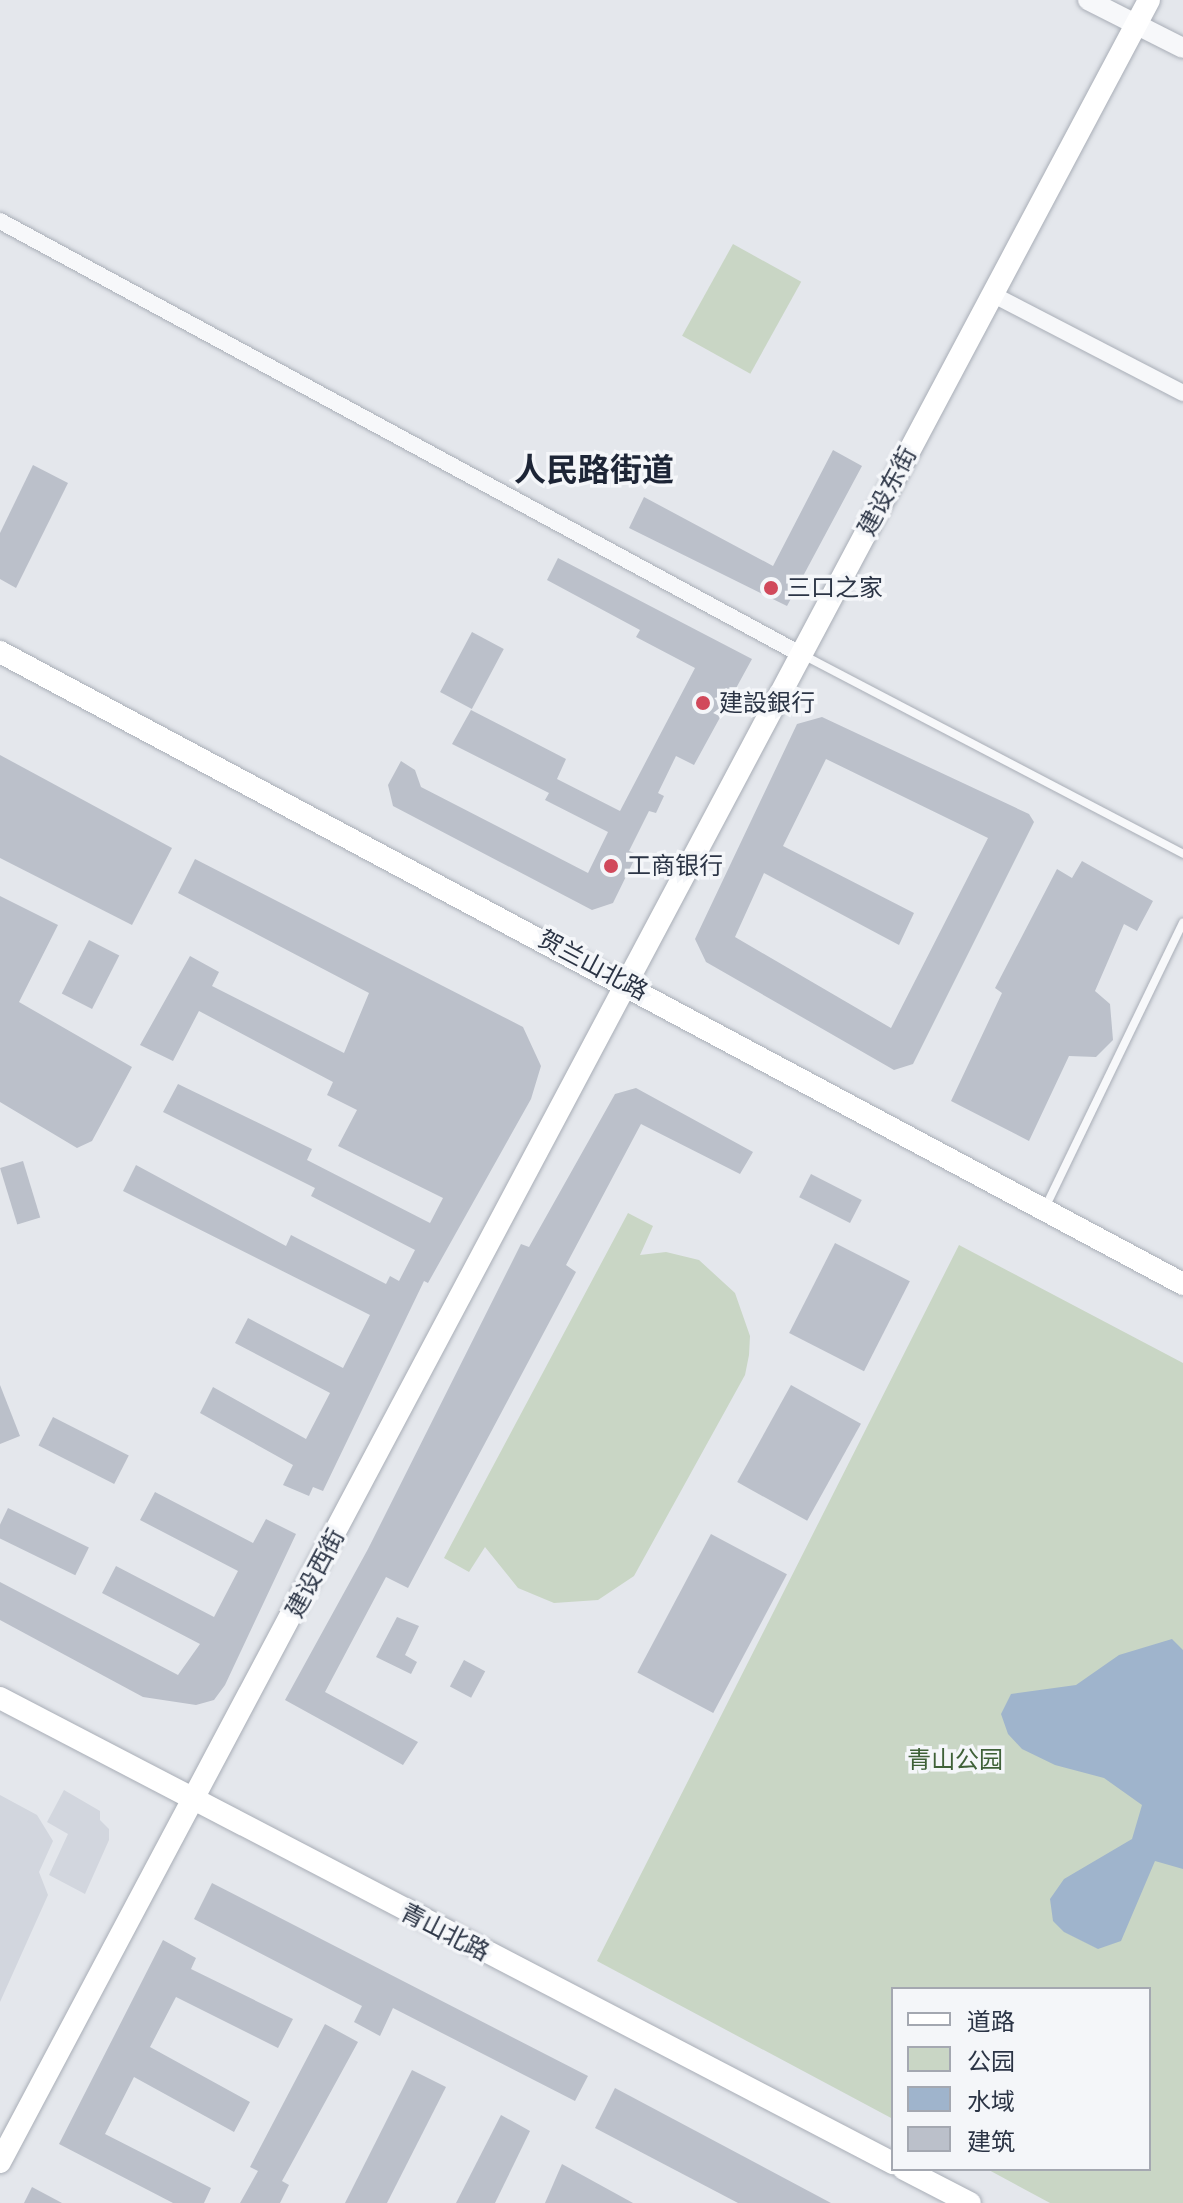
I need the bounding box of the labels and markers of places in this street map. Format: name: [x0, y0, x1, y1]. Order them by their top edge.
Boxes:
place label: 三口之家: [787, 574, 883, 602]
marker: 三口之家: [762, 579, 780, 597]
place label: 建設銀行: [719, 689, 815, 717]
marker: 建設銀行: [694, 694, 712, 712]
place label: 工商银行: [627, 852, 723, 880]
marker: 工商银行: [602, 857, 620, 875]

